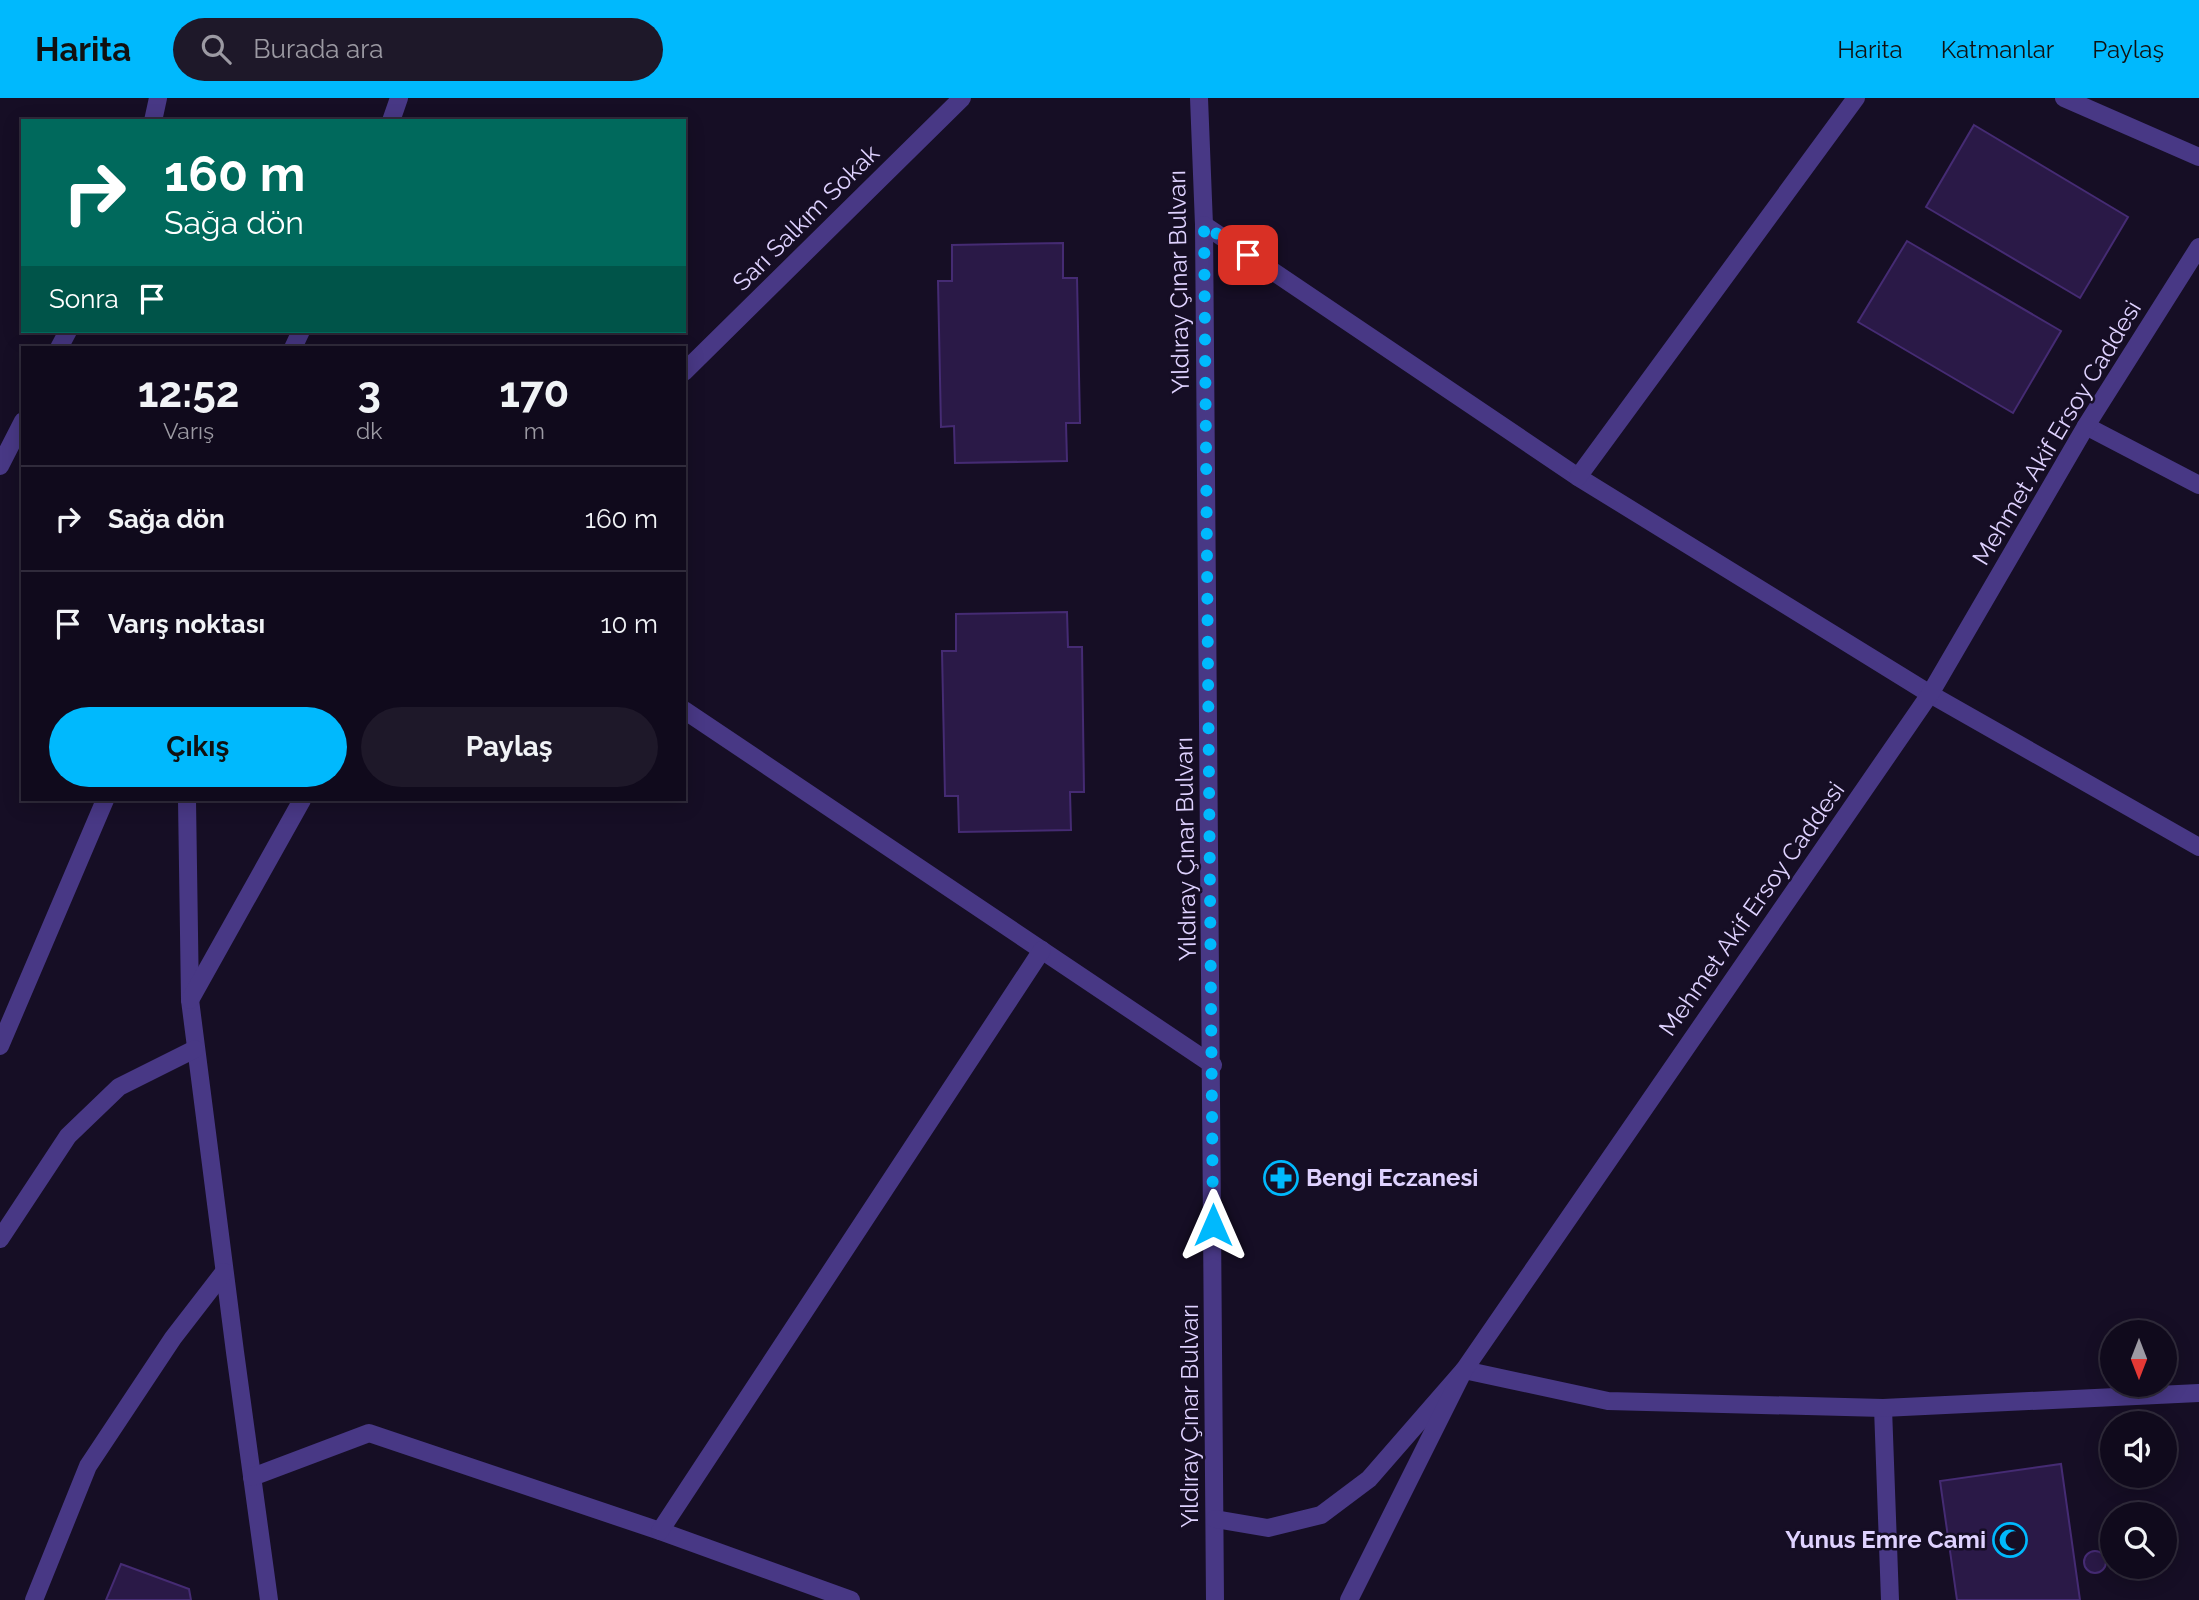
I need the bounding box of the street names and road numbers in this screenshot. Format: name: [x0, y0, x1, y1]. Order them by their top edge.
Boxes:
street label: Sarı Salkım Sokak: [726, 138, 885, 297]
street label: Yıldıray Çınar Bulvarı: [1162, 170, 1195, 394]
street label: Mehmet Akif Ersoy Caddesi: [1966, 295, 2147, 570]
street label: Yıldıray Çınar Bulvarı: [1169, 737, 1202, 961]
street label: Mehmet Akif Ersoy Caddesi: [1653, 776, 1850, 1041]
street label: Yıldıray Çınar Bulvarı: [1175, 1304, 1204, 1528]

